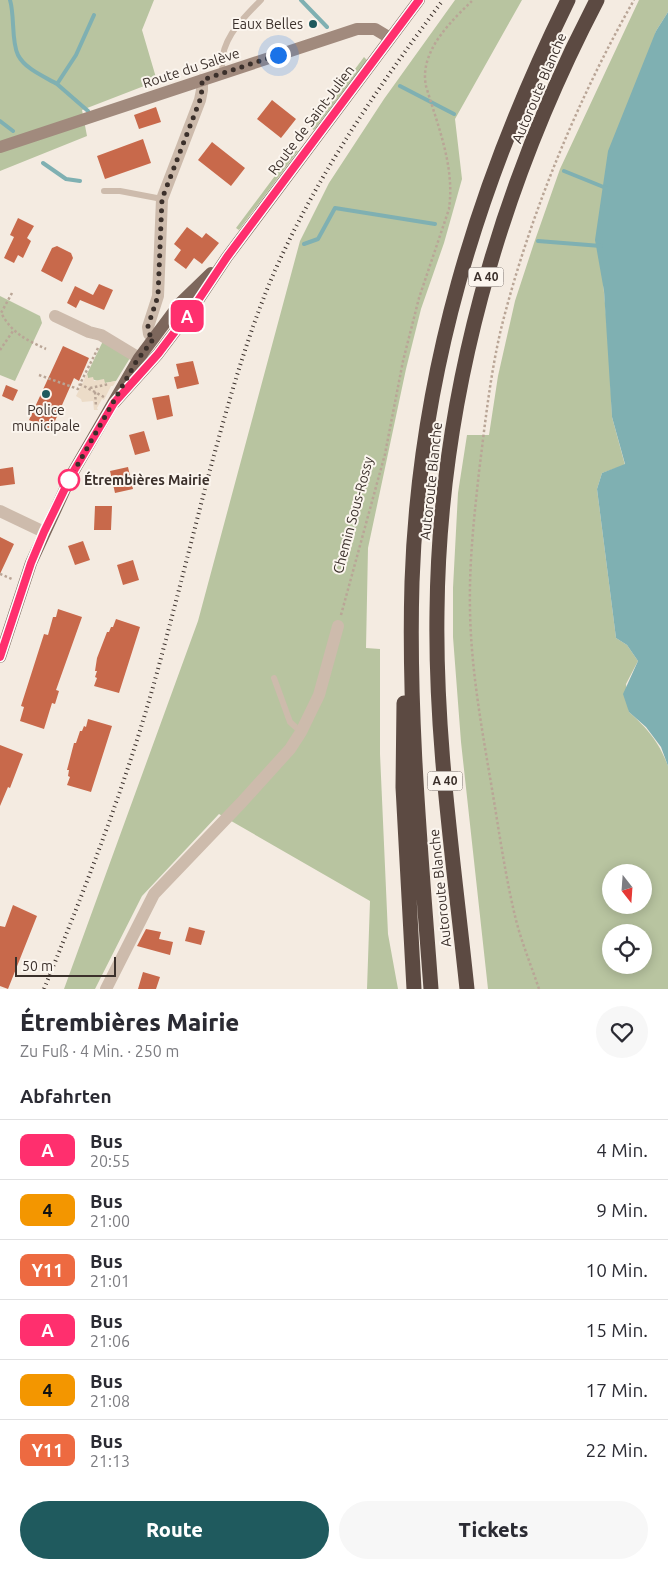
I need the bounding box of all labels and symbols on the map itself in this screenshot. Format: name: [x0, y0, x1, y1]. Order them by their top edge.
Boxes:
place label: Eaux Belles: [232, 16, 303, 32]
marker: Eaux Belles: [307, 18, 319, 30]
street label: Autoroute Blanche: [508, 30, 570, 146]
your location: [266, 43, 291, 68]
street label: Route du Salève: [140, 45, 242, 91]
street label: Route de Saint-Julien: [265, 62, 357, 178]
road number: A 40: [468, 268, 504, 286]
line badge: A: [171, 300, 203, 332]
marker: Police municipale: [40, 388, 52, 400]
place label: Police municipale: [12, 402, 80, 434]
street label: Autoroute Blanche: [417, 421, 445, 541]
street label: Chemin Sous-Rossy: [330, 455, 376, 575]
marker: Étrembières Mairie: [58, 469, 80, 491]
place label: Étrembières Mairie: [84, 471, 210, 488]
road number: A 40: [428, 771, 462, 790]
street label: Autoroute Blanche: [426, 828, 454, 948]
north arrow: [602, 864, 652, 914]
scale bar: [15, 954, 116, 977]

